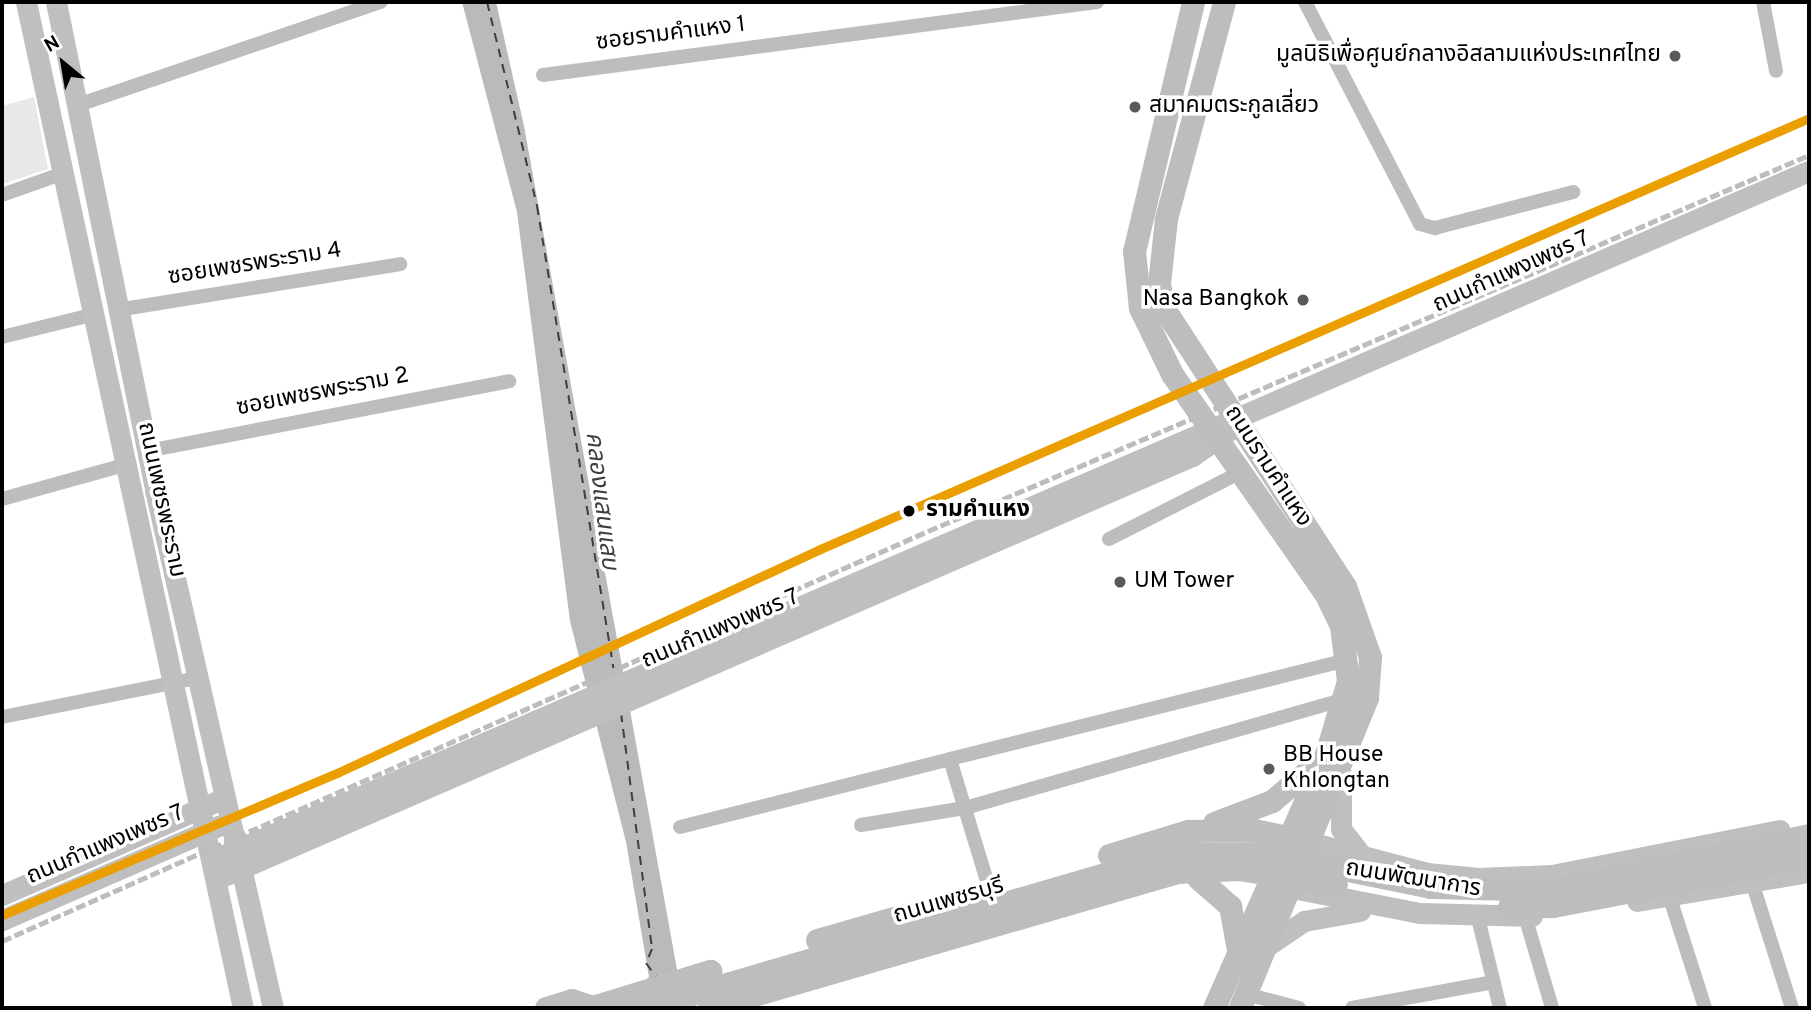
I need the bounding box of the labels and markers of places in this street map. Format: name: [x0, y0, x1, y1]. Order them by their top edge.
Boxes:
place label: มูลนิธิเพื่อศูนย์กลางอิสลามแห่งประเทศไทย: [1276, 42, 1661, 70]
marker: มูลนิธิเพื่อศูนย์กลางอิสลามแห่งประเทศไทย: [1667, 48, 1683, 64]
place label: สมาคมตระกูลเลี่ยว: [1149, 93, 1319, 121]
marker: สมาคมตระกูลเลี่ยว: [1127, 99, 1143, 115]
place label: Nasa Bangkok: [1143, 286, 1289, 314]
marker: Nasa Bangkok: [1295, 292, 1311, 308]
place label: รามคำแหง: [926, 497, 1030, 525]
marker: รามคำแหง: [898, 500, 920, 522]
place label: UM Tower: [1134, 568, 1235, 596]
marker: UM Tower: [1112, 574, 1128, 590]
place label: BB House Khlongtan: [1283, 742, 1390, 796]
marker: BB House Khlongtan: [1261, 761, 1277, 777]

